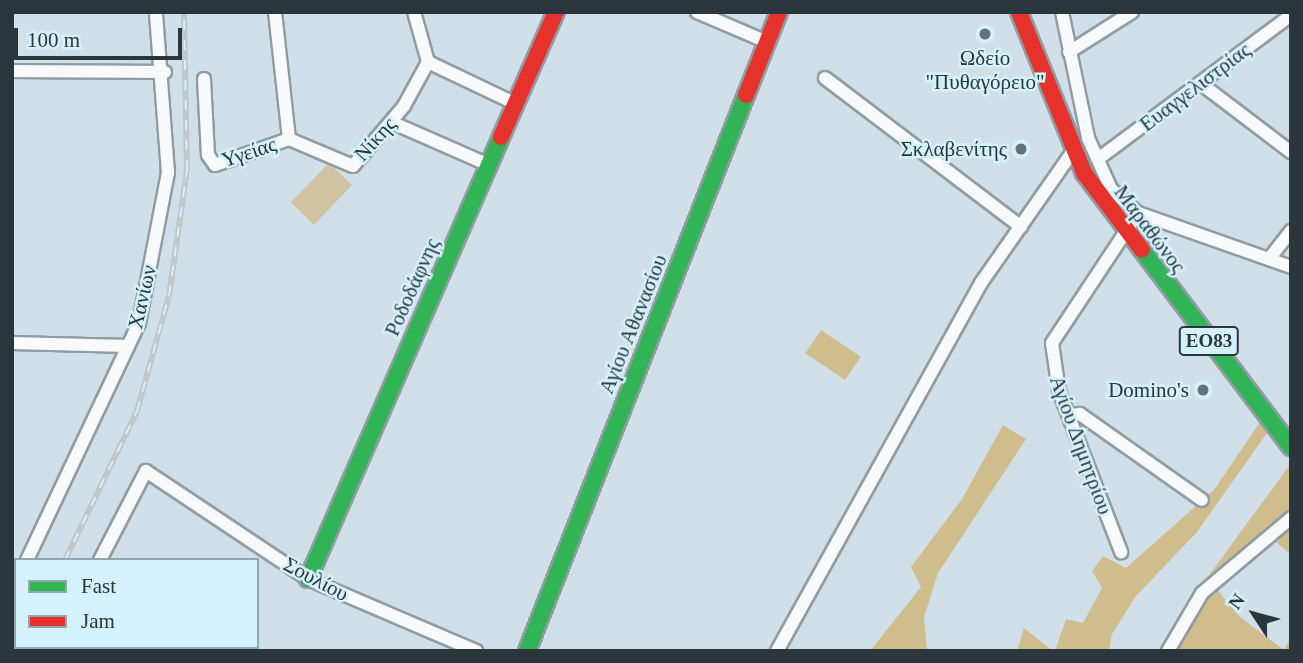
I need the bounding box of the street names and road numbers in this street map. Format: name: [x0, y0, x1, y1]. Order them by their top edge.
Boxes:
street label: Ευαγγελιστρίας: [1135, 37, 1255, 137]
street label: Νίκης: [349, 112, 401, 166]
street label: Υγείας: [219, 131, 279, 173]
street label: Μαραθώνος: [1109, 180, 1191, 278]
street label: Ροδοδάφνης: [379, 234, 445, 340]
street label: Αγίου Αθανασίου: [593, 250, 673, 398]
street label: Χανίων: [122, 263, 162, 331]
road number: ΕΟ83: [1178, 326, 1240, 356]
street label: Αγίου Δημητρίου: [1044, 372, 1118, 518]
street label: Σουλίου: [279, 551, 353, 607]

